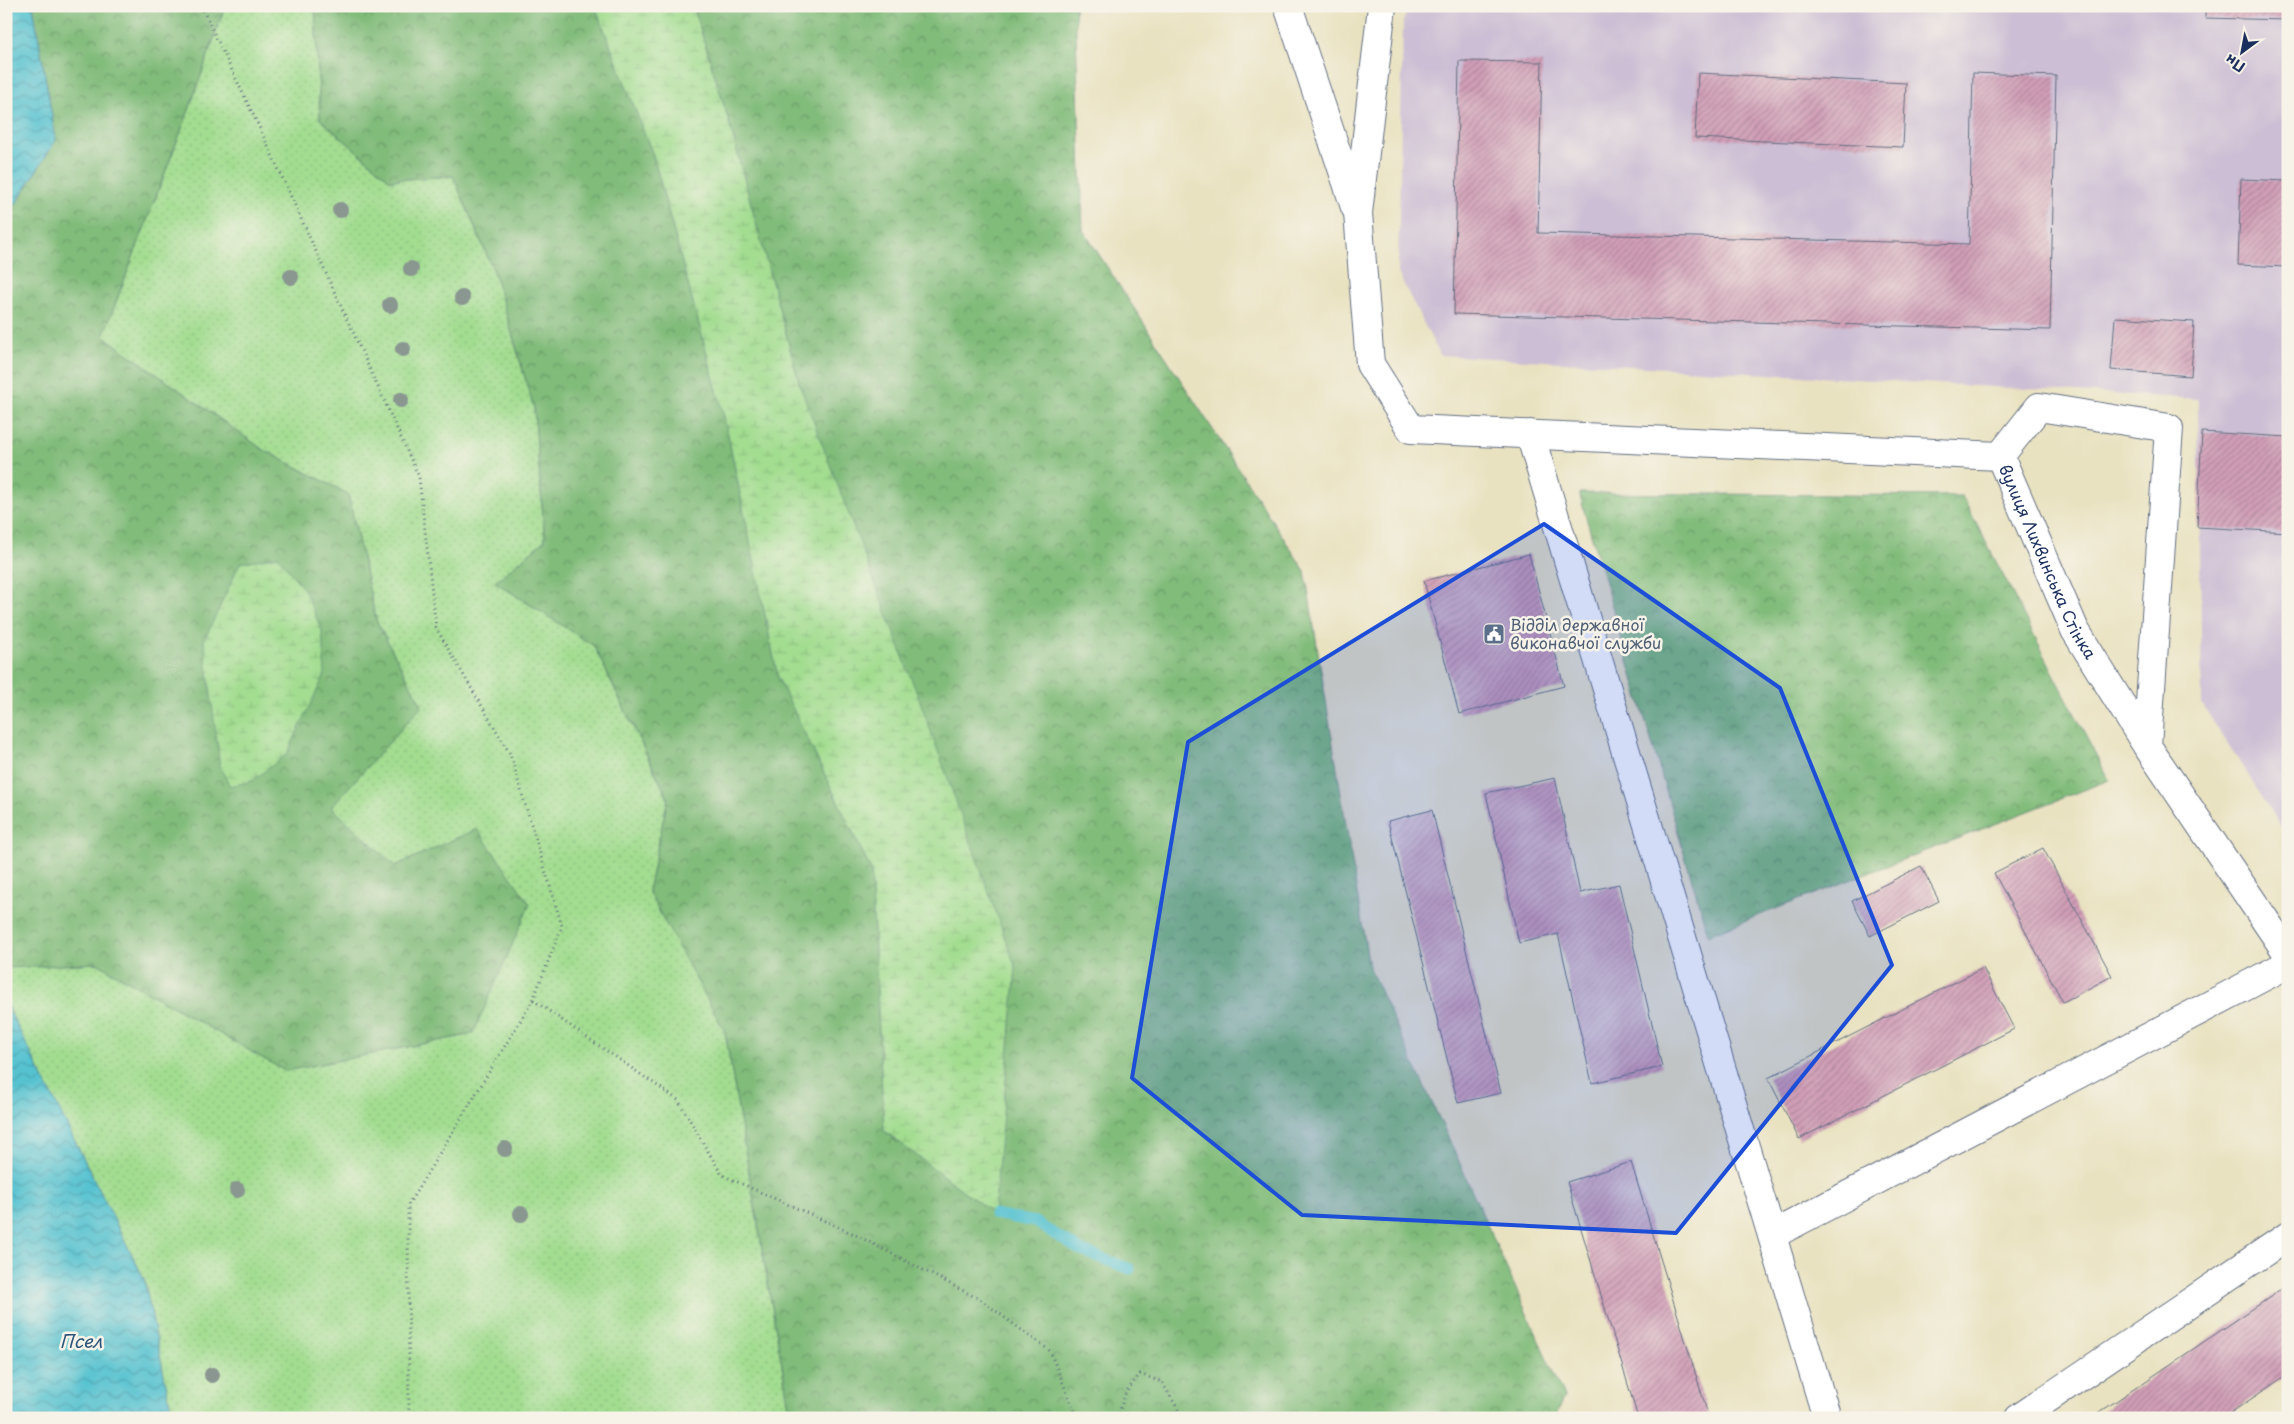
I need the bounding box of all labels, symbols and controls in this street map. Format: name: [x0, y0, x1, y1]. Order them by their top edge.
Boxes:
north arrow: [2216, 28, 2266, 78]
text: Пн: [2221, 49, 2249, 78]
street label: вулиця Лихвинська Стінка: [1994, 460, 2103, 663]
place label: Відділ державної виконавчої служби: [1510, 612, 1662, 654]
public building icon: Відділ державної виконавчої служби: [1482, 622, 1506, 646]
water label: Псел: [60, 1327, 103, 1354]

